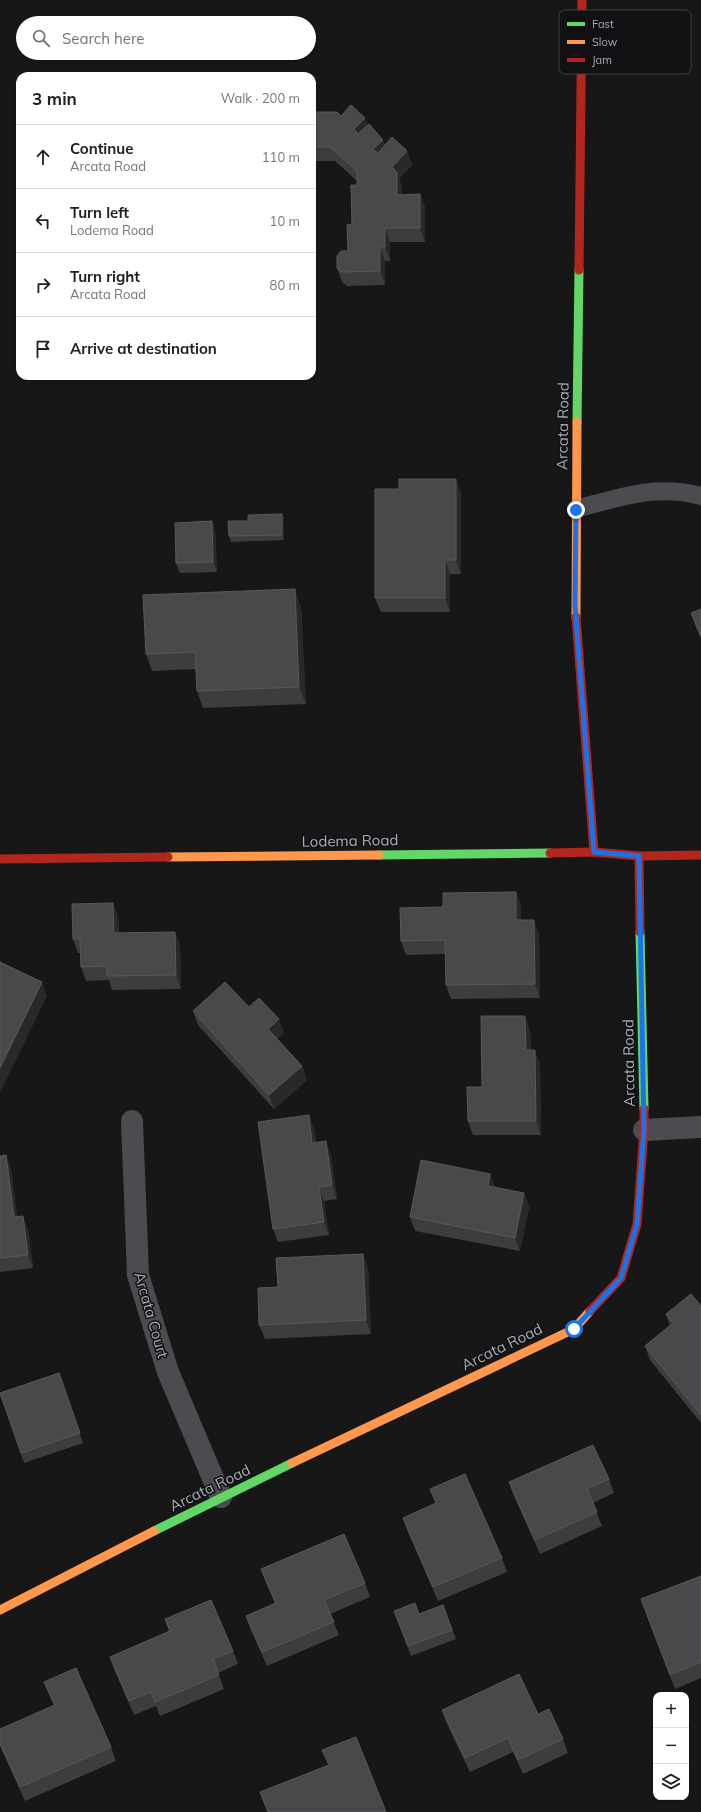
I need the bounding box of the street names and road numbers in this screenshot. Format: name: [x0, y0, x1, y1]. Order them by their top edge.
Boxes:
street label: Arcata Road: [552, 382, 573, 470]
street label: Lodema Road: [301, 830, 398, 851]
street label: Arcata Road: [618, 1019, 639, 1107]
street label: Arcata Court: [130, 1269, 173, 1360]
street label: Arcata Road: [458, 1319, 545, 1374]
street label: Arcata Road: [166, 1460, 253, 1515]

